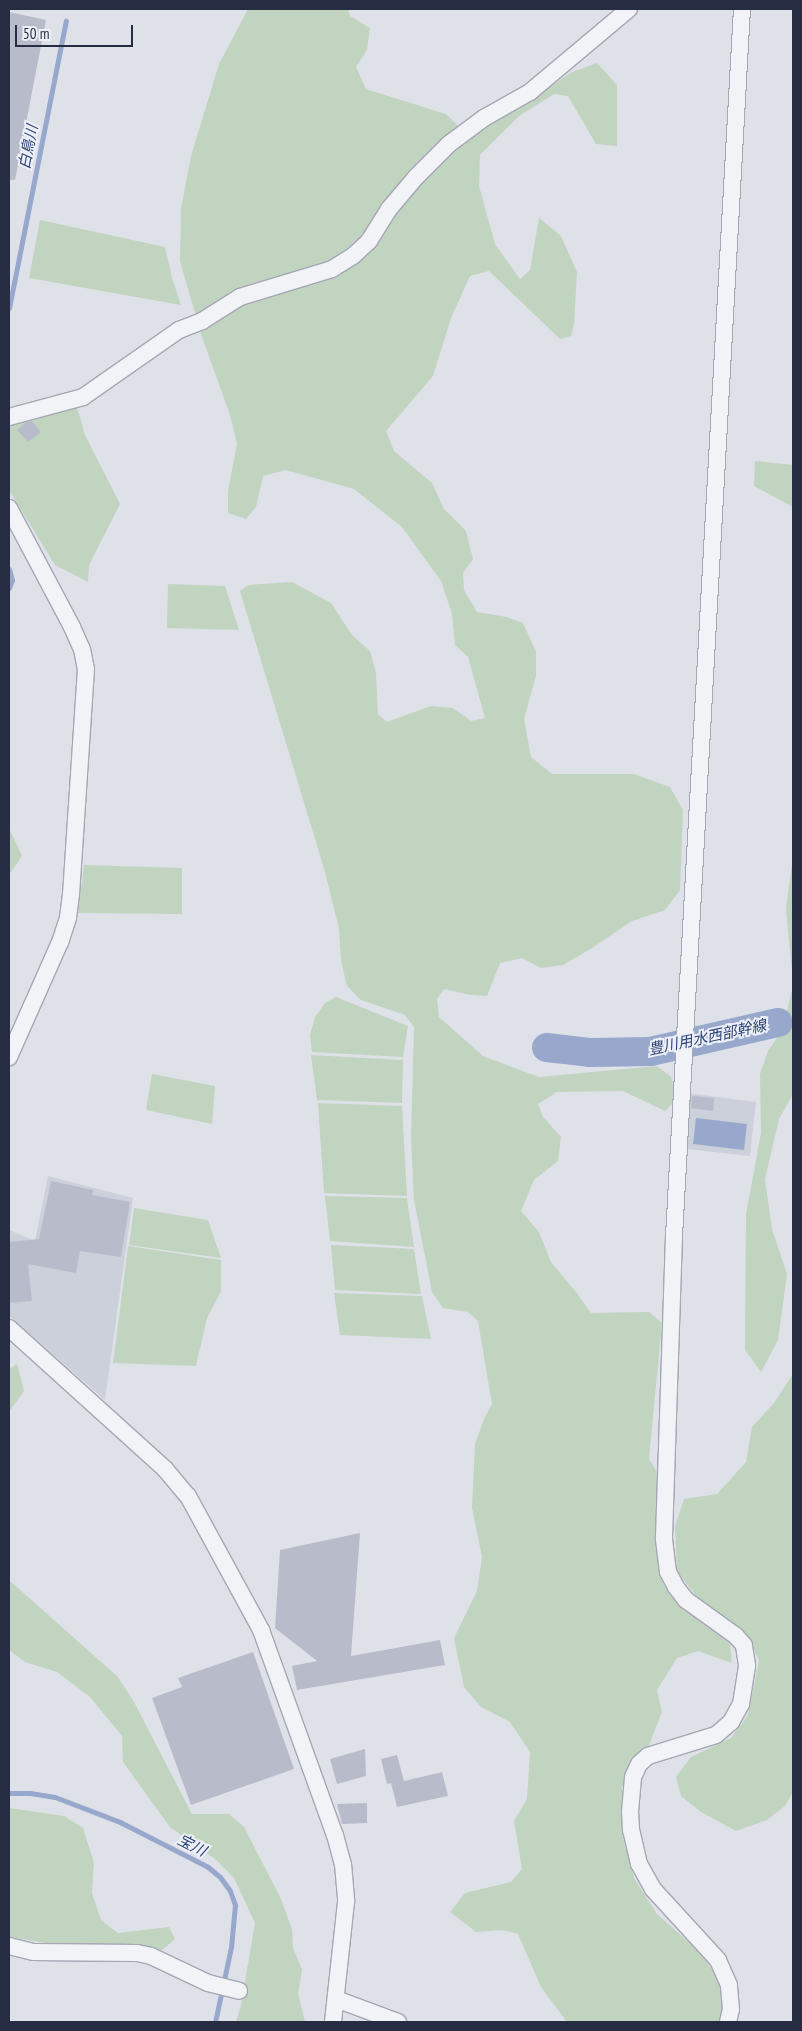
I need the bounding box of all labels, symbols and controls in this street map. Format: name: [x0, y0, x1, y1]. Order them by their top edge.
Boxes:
scale bar: [18, 15, 135, 47]
text: 50 m: [23, 24, 49, 43]
water label: 白鳥川: [15, 123, 41, 171]
water label: 豊川用水西部幹線: [646, 1016, 768, 1058]
water label: 宝川: [175, 1830, 209, 1860]

